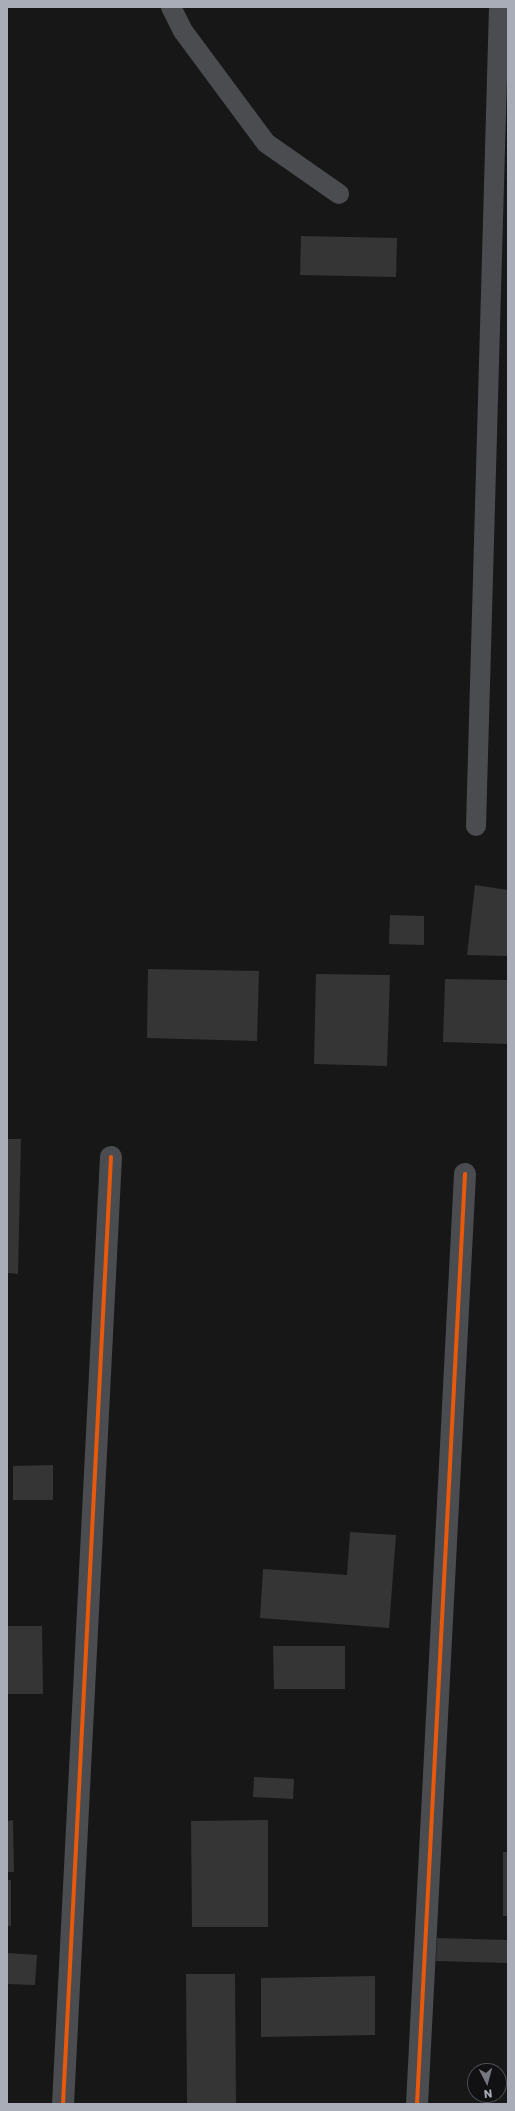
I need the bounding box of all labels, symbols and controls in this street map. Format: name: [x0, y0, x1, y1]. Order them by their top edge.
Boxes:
north arrow: [467, 2063, 507, 2103]
text: N: [483, 2086, 493, 2102]

